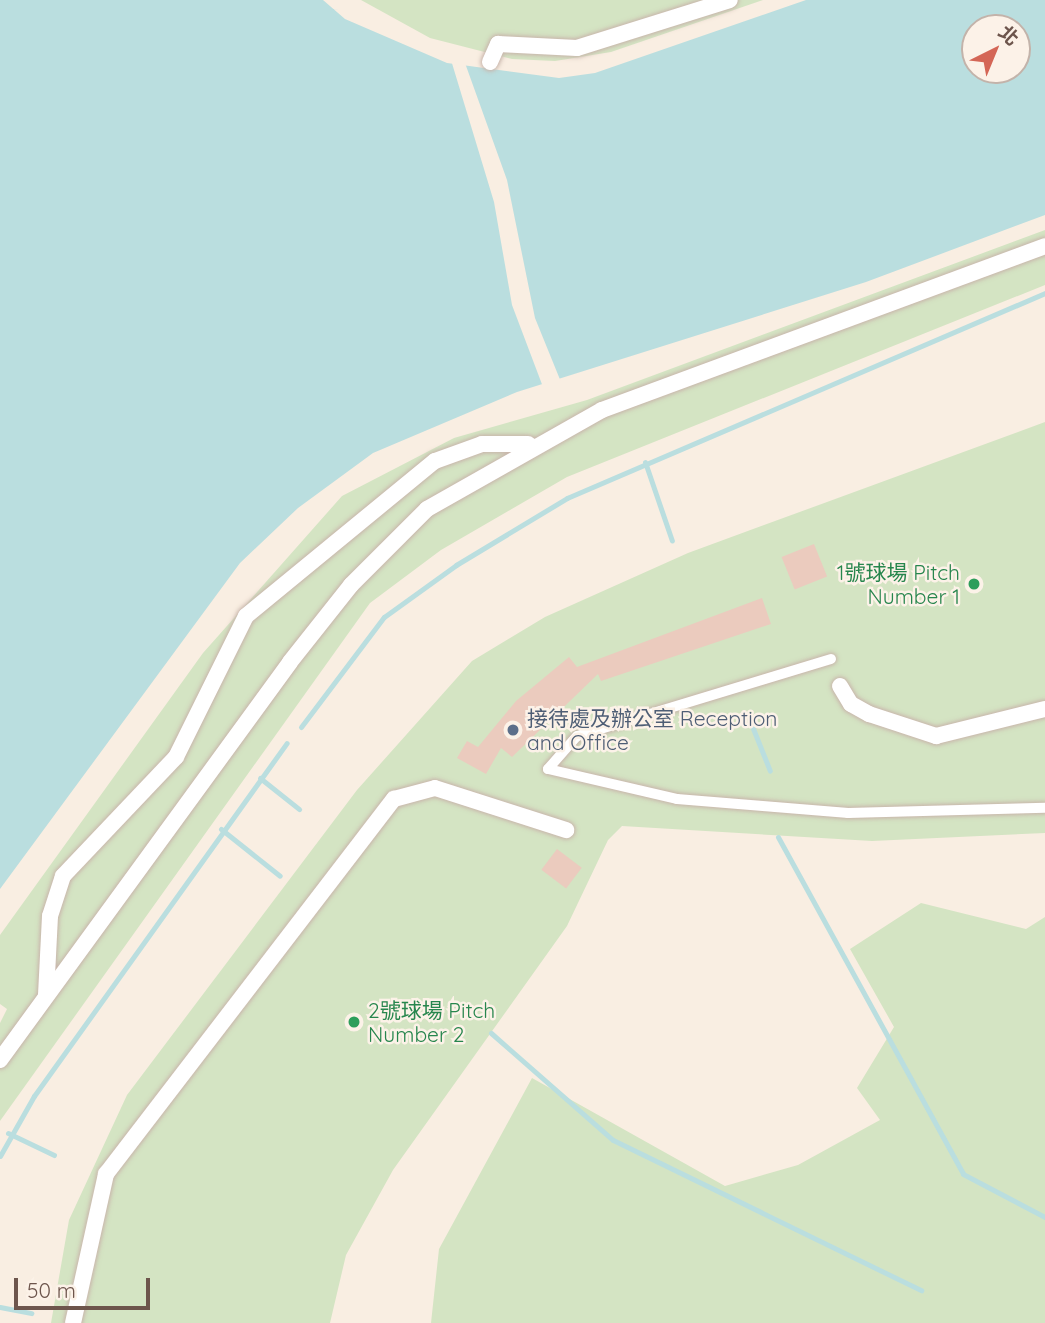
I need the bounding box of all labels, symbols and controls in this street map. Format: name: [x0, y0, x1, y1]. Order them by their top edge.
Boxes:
north arrow: [961, 14, 1031, 84]
text: 北: [994, 20, 1024, 50]
place label: 1號球場 Pitch Number 1: [837, 559, 960, 609]
marker: 1號球場 Pitch Number 1: [966, 576, 982, 592]
place label: 接待處及辦公室 Reception and Office: [527, 705, 777, 755]
marker: 接待處及辦公室 Reception and Office: [505, 722, 521, 738]
place label: 2號球場 Pitch Number 2: [368, 997, 495, 1047]
marker: 2號球場 Pitch Number 2: [346, 1014, 362, 1030]
scale bar: [18, 1264, 154, 1308]
text: 50 m: [27, 1277, 76, 1303]

